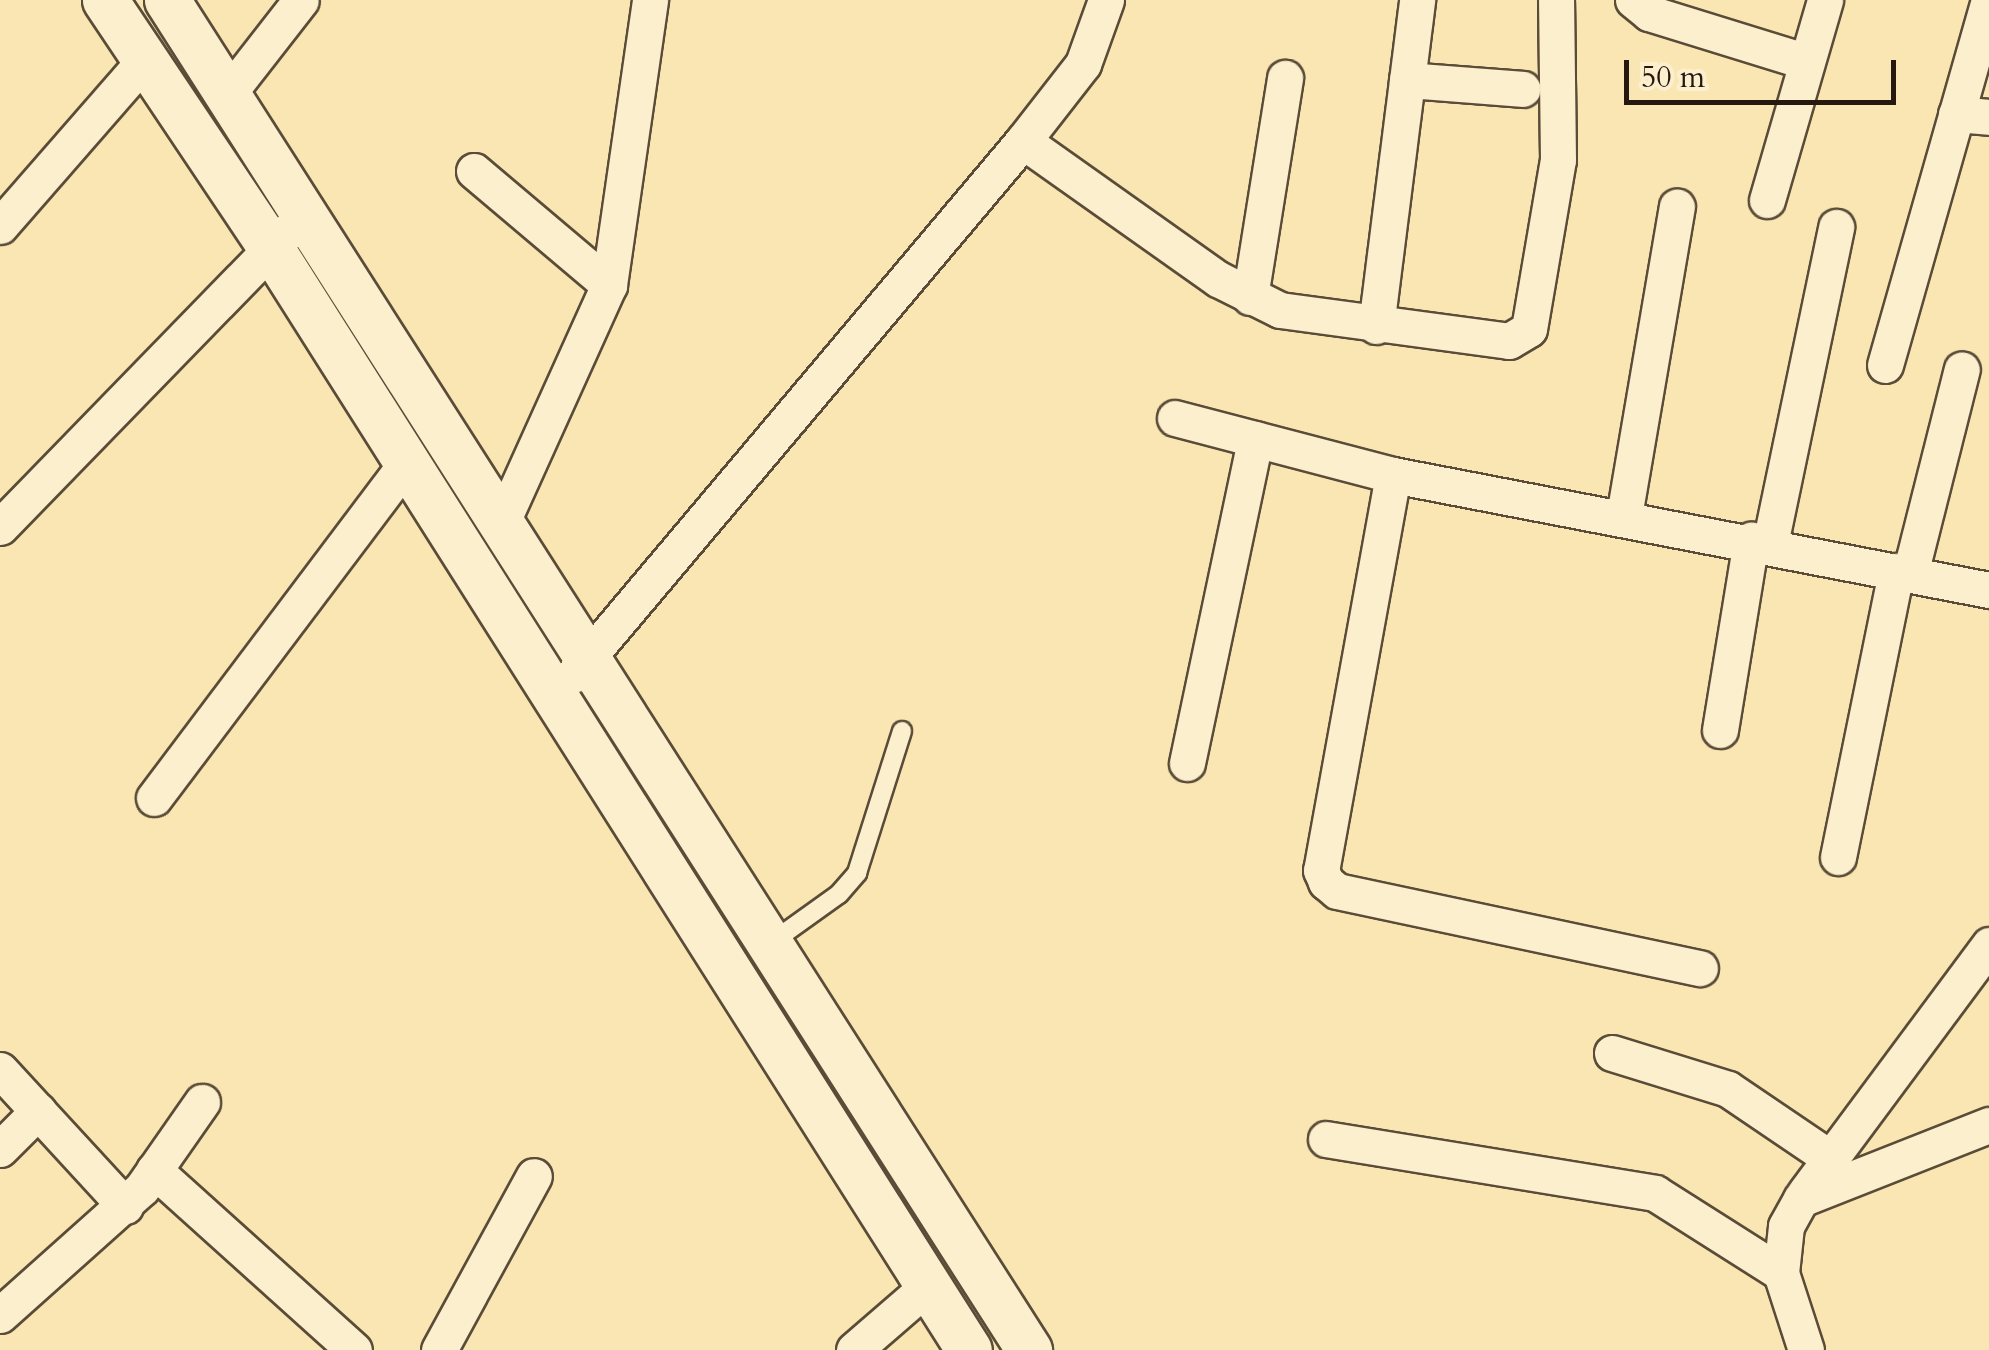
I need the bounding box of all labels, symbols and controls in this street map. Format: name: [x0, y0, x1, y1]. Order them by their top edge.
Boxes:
scale bar: [1629, 40, 1902, 102]
text: 50 m: [1641, 57, 1705, 98]

